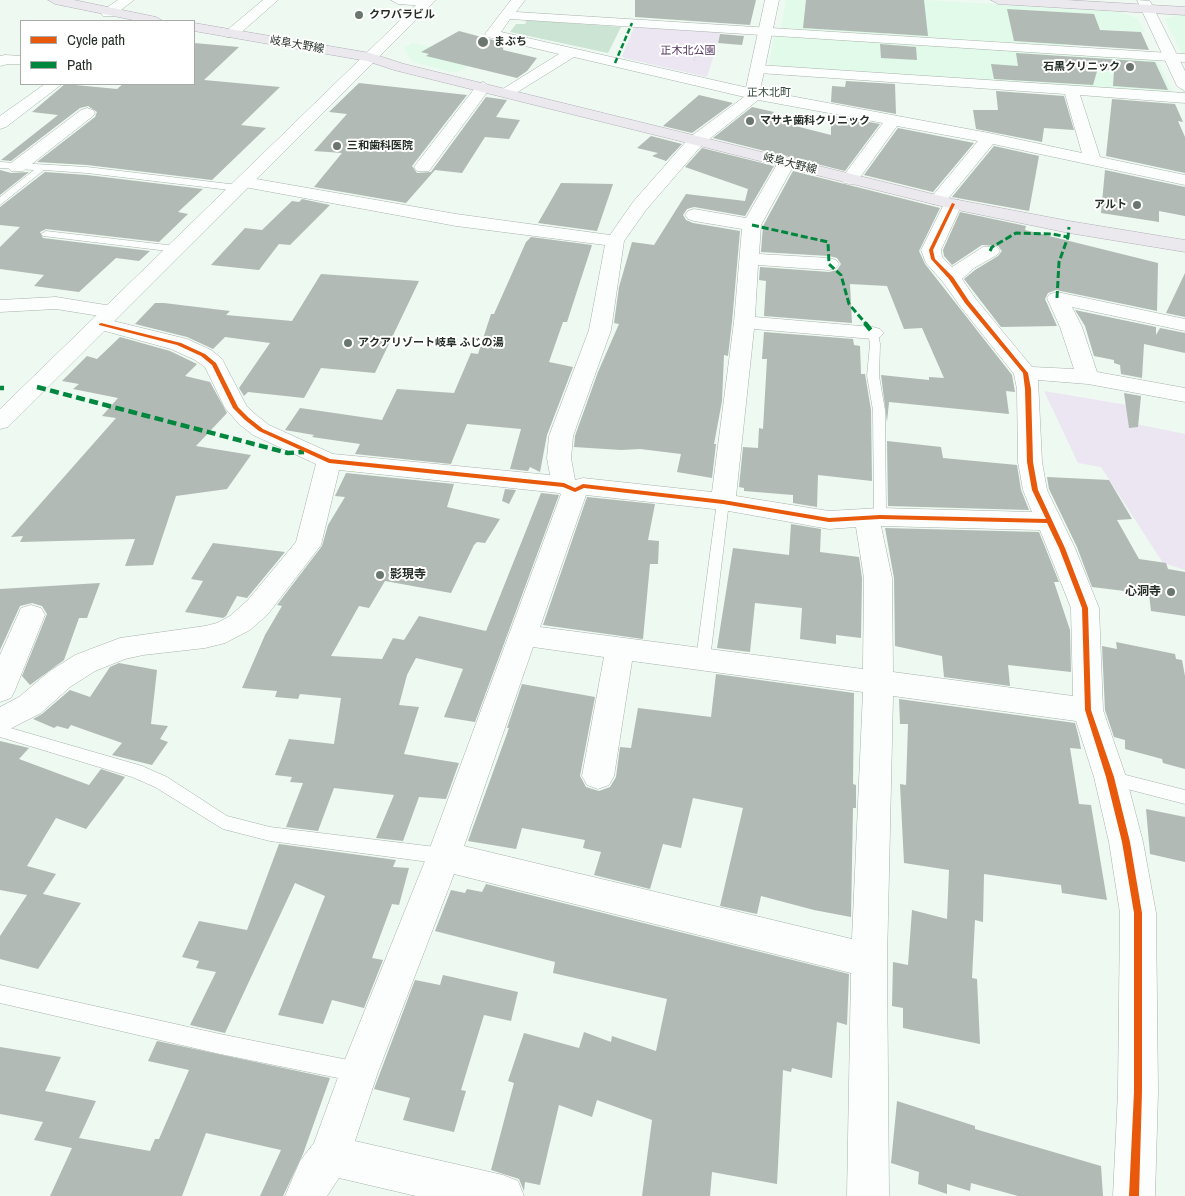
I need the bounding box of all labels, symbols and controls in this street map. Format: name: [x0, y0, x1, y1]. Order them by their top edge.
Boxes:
place label: クワバラビル: [369, 8, 435, 22]
marker: クワバラビル: [353, 9, 365, 21]
legend: [20, 20, 195, 85]
text: Cycle path: [67, 29, 125, 50]
street label: 岐阜大野線: [269, 34, 325, 56]
marker: まぶち: [476, 35, 490, 49]
place label: まぶち: [494, 35, 527, 49]
park label: 正木北公園: [661, 44, 715, 58]
text: Path: [67, 54, 92, 75]
place label: 石黒クリニック: [1043, 60, 1120, 74]
marker: 石黒クリニック: [1124, 61, 1136, 73]
district label: 正木北町: [747, 86, 791, 100]
place label: マサキ歯科クリニック: [760, 114, 870, 128]
marker: マサキ歯科クリニック: [744, 115, 756, 127]
place label: 三和歯科医院: [347, 139, 413, 153]
marker: 三和歯科医院: [331, 140, 343, 152]
street label: 岐阜大野線: [762, 151, 818, 177]
place label: アルト: [1094, 198, 1127, 212]
marker: アルト: [1131, 199, 1143, 211]
place label: アクアリゾート岐阜 ふじの湯: [358, 336, 504, 350]
marker: アクアリゾート岐阜 ふじの湯: [342, 337, 354, 349]
place label: 影現寺: [390, 568, 426, 582]
marker: 影現寺: [374, 569, 386, 581]
place label: 心洞寺: [1125, 585, 1161, 599]
marker: 心洞寺: [1165, 586, 1177, 598]

